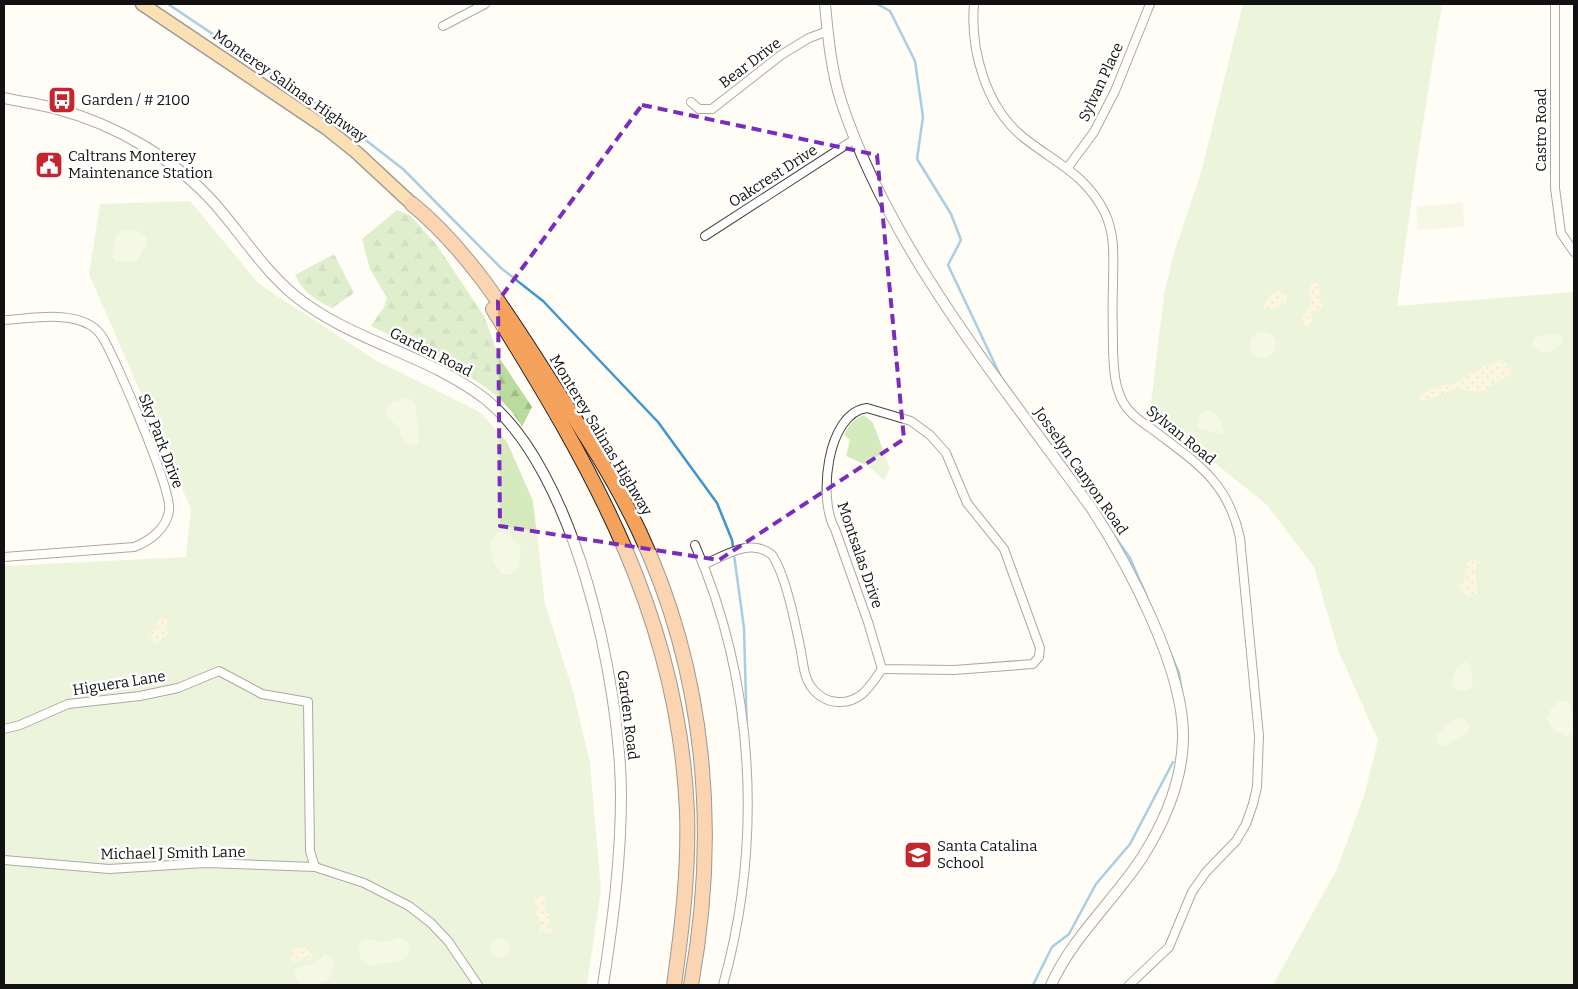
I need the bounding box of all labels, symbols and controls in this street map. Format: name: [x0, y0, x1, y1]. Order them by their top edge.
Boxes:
street label: Monterey Salinas Highway: [209, 26, 371, 146]
street label: Bear Drive: [716, 34, 784, 92]
street label: Sylvan Place: [1075, 40, 1127, 124]
bus stop icon: Garden / # 2100: [47, 85, 77, 115]
street label: Castro Road: [1532, 88, 1550, 172]
place label: Garden / # 2100: [81, 91, 190, 109]
street label: Oakcrest Drive: [725, 141, 821, 211]
place label: Caltrans Monterey Maintenance Station: [68, 147, 213, 182]
public building icon: Caltrans Monterey Maintenance Station: [34, 150, 64, 180]
street label: Garden Road: [387, 323, 475, 381]
street label: Monterey Salinas Highway: [546, 351, 656, 519]
street label: Sky Park Drive: [135, 391, 187, 491]
street label: Sylvan Road: [1143, 402, 1219, 468]
street label: Josselyn Canyon Road: [1030, 403, 1132, 538]
street label: Montsalas Drive: [833, 499, 887, 611]
street label: Higuera Lane: [71, 667, 167, 699]
street label: Garden Road: [614, 669, 642, 761]
place label: Santa Catalina School: [937, 837, 1037, 872]
school or university icon: Santa Catalina School: [903, 840, 933, 870]
street label: Michael J Smith Lane: [100, 843, 246, 863]

